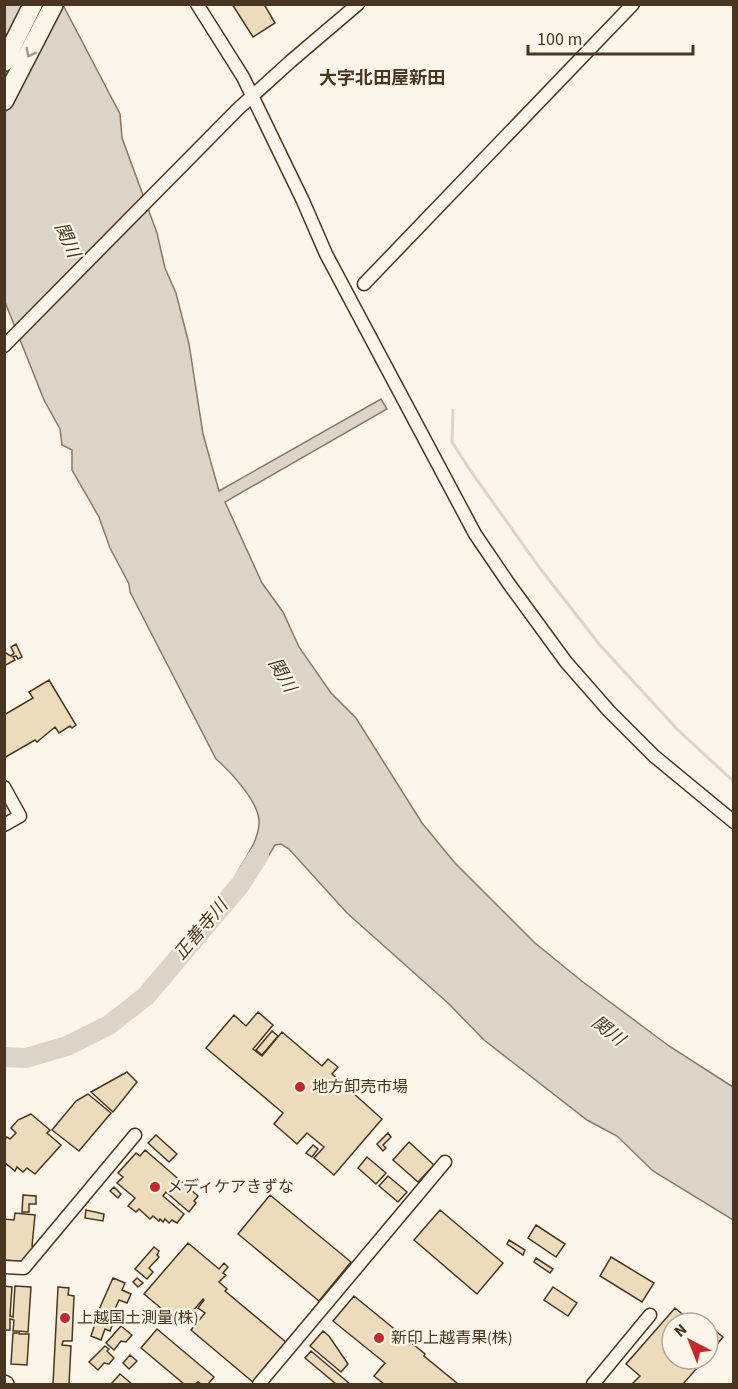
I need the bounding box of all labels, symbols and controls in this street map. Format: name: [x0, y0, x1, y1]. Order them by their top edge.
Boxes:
scale bar: [528, 18, 693, 56]
text: 100 m: [537, 27, 582, 52]
one-way arrow: [25, 47, 37, 58]
district label: 大字北田屋新田: [319, 66, 445, 91]
water label: 関川: [48, 218, 87, 263]
water label: 関川: [262, 653, 303, 699]
water label: 正善寺川: [168, 893, 235, 966]
water label: 関川: [586, 1010, 631, 1053]
place label: 地方卸売市場: [312, 1076, 408, 1098]
marker: 地方卸売市場: [293, 1080, 307, 1094]
place label: メディケアきずな: [167, 1176, 294, 1198]
marker: メディケアきずな: [148, 1180, 162, 1194]
place label: 上越国土測量(株): [77, 1307, 199, 1329]
marker: 上越国土測量(株): [58, 1311, 72, 1325]
north arrow: [660, 1311, 720, 1371]
text: N: [669, 1319, 692, 1342]
place label: 新印上越青果(株): [391, 1327, 513, 1349]
marker: 新印上越青果(株): [372, 1331, 386, 1345]

